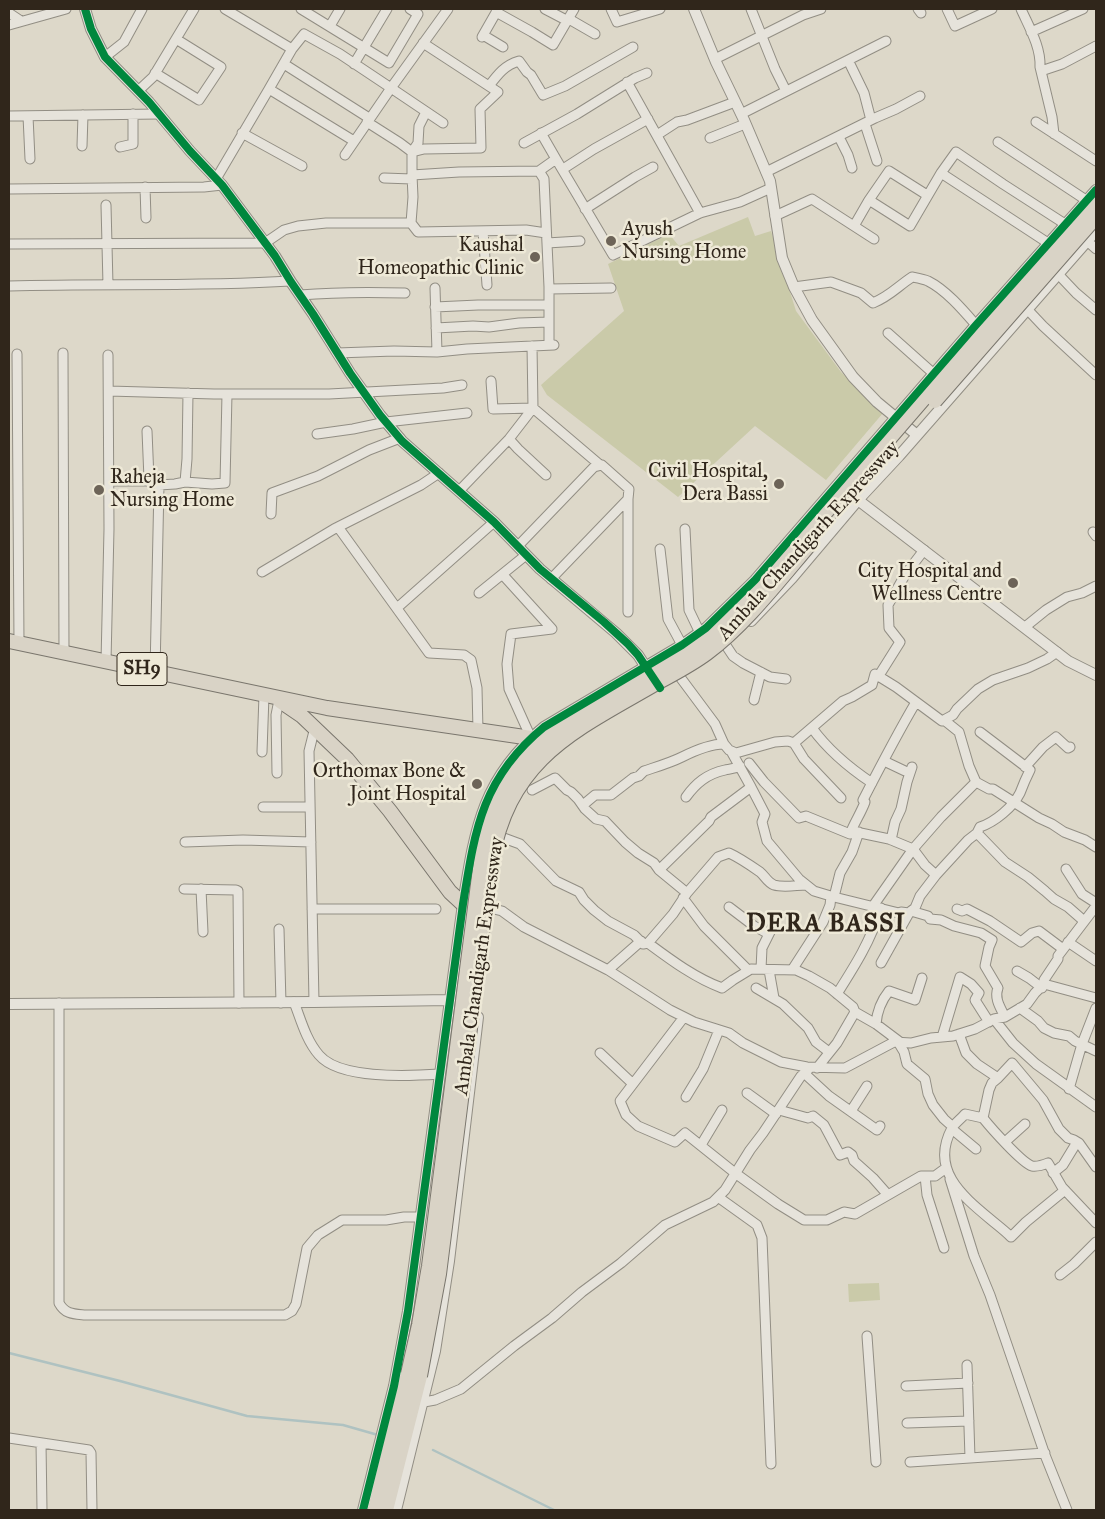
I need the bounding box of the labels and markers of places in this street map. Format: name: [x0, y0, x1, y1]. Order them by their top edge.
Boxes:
place label: Ayush Nursing Home: [622, 218, 746, 265]
place label: Kaushal Homeopathic Clinic: [357, 234, 524, 281]
marker: Ayush Nursing Home: [604, 234, 618, 248]
marker: Kaushal Homeopathic Clinic: [528, 250, 542, 264]
place label: Civil Hospital, Dera Bassi: [648, 460, 768, 507]
place label: Raheja Nursing Home: [110, 466, 234, 513]
marker: Civil Hospital, Dera Bassi: [772, 477, 786, 491]
marker: Raheja Nursing Home: [92, 483, 106, 497]
place label: City Hospital and Wellness Centre: [858, 560, 1002, 607]
marker: City Hospital and Wellness Centre: [1006, 576, 1020, 590]
place label: Orthomax Bone & Joint Hospital: [313, 760, 466, 807]
marker: Orthomax Bone & Joint Hospital: [470, 777, 484, 791]

